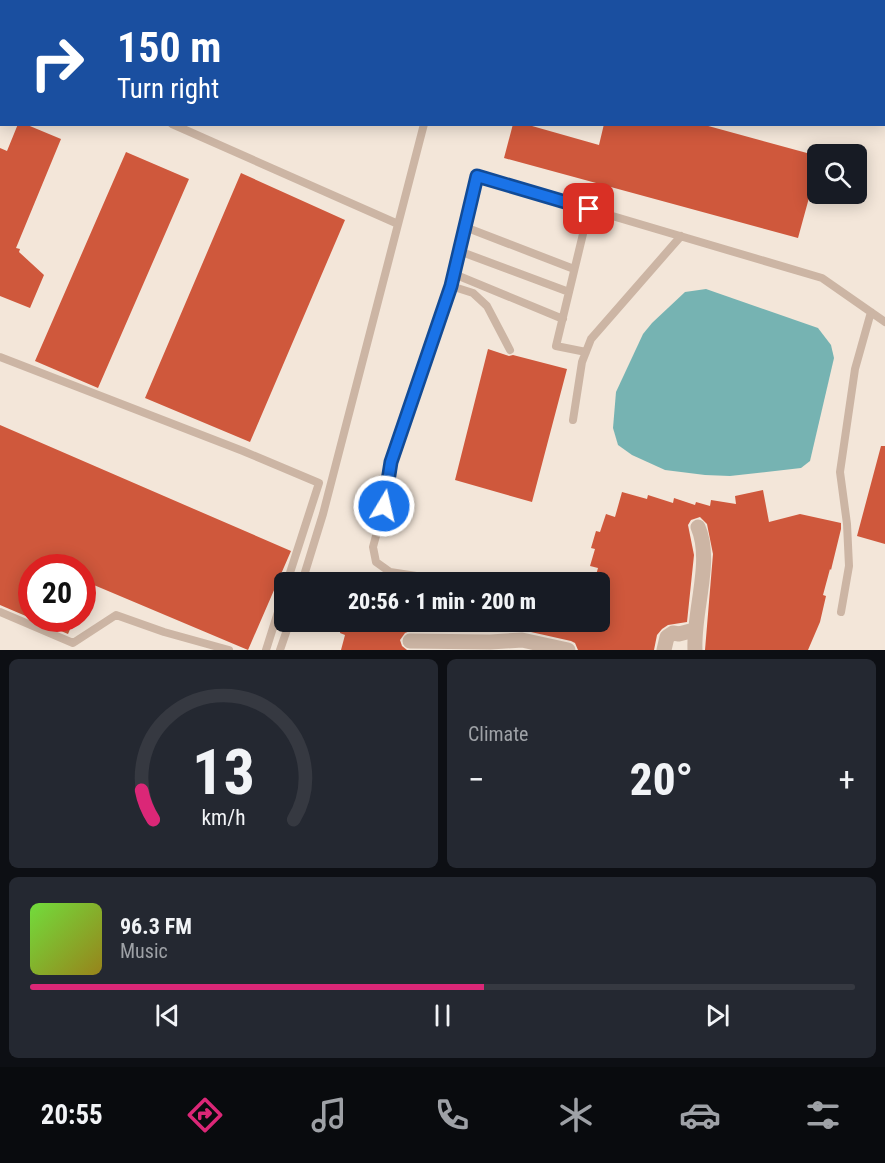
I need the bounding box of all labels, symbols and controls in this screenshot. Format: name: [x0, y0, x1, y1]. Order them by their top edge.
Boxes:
text: 150 m: [117, 23, 222, 72]
icon: right: [18, 24, 96, 102]
text: Turn right: [117, 73, 219, 105]
map controls: [807, 144, 867, 204]
button: search: [807, 144, 867, 204]
pin: [563, 183, 614, 234]
icon: arrive: [572, 192, 605, 225]
position arrow: [352, 474, 416, 538]
speed limit sign: 20: [18, 554, 96, 632]
text: 20:56 · 1 min · 200 m: [348, 589, 536, 614]
text: Climate: [468, 722, 528, 746]
text: 13: [192, 736, 255, 809]
text: 20°: [630, 753, 693, 806]
text: −: [468, 760, 485, 799]
text: +: [839, 760, 855, 799]
text: km/h: [201, 806, 246, 831]
text: 96.3 FM: [120, 914, 192, 939]
text: Music: [120, 939, 168, 963]
icon: previous: [151, 999, 184, 1032]
icon: pause: [426, 999, 459, 1032]
icon: next: [701, 999, 734, 1032]
icon: directions: [184, 1094, 226, 1136]
icon: music: [308, 1094, 350, 1136]
icon: phone: [431, 1094, 473, 1136]
icon: climate: [555, 1094, 597, 1136]
icon: car: [679, 1094, 721, 1136]
icon: filters: [802, 1094, 844, 1136]
text: 20:55: [41, 1099, 103, 1131]

